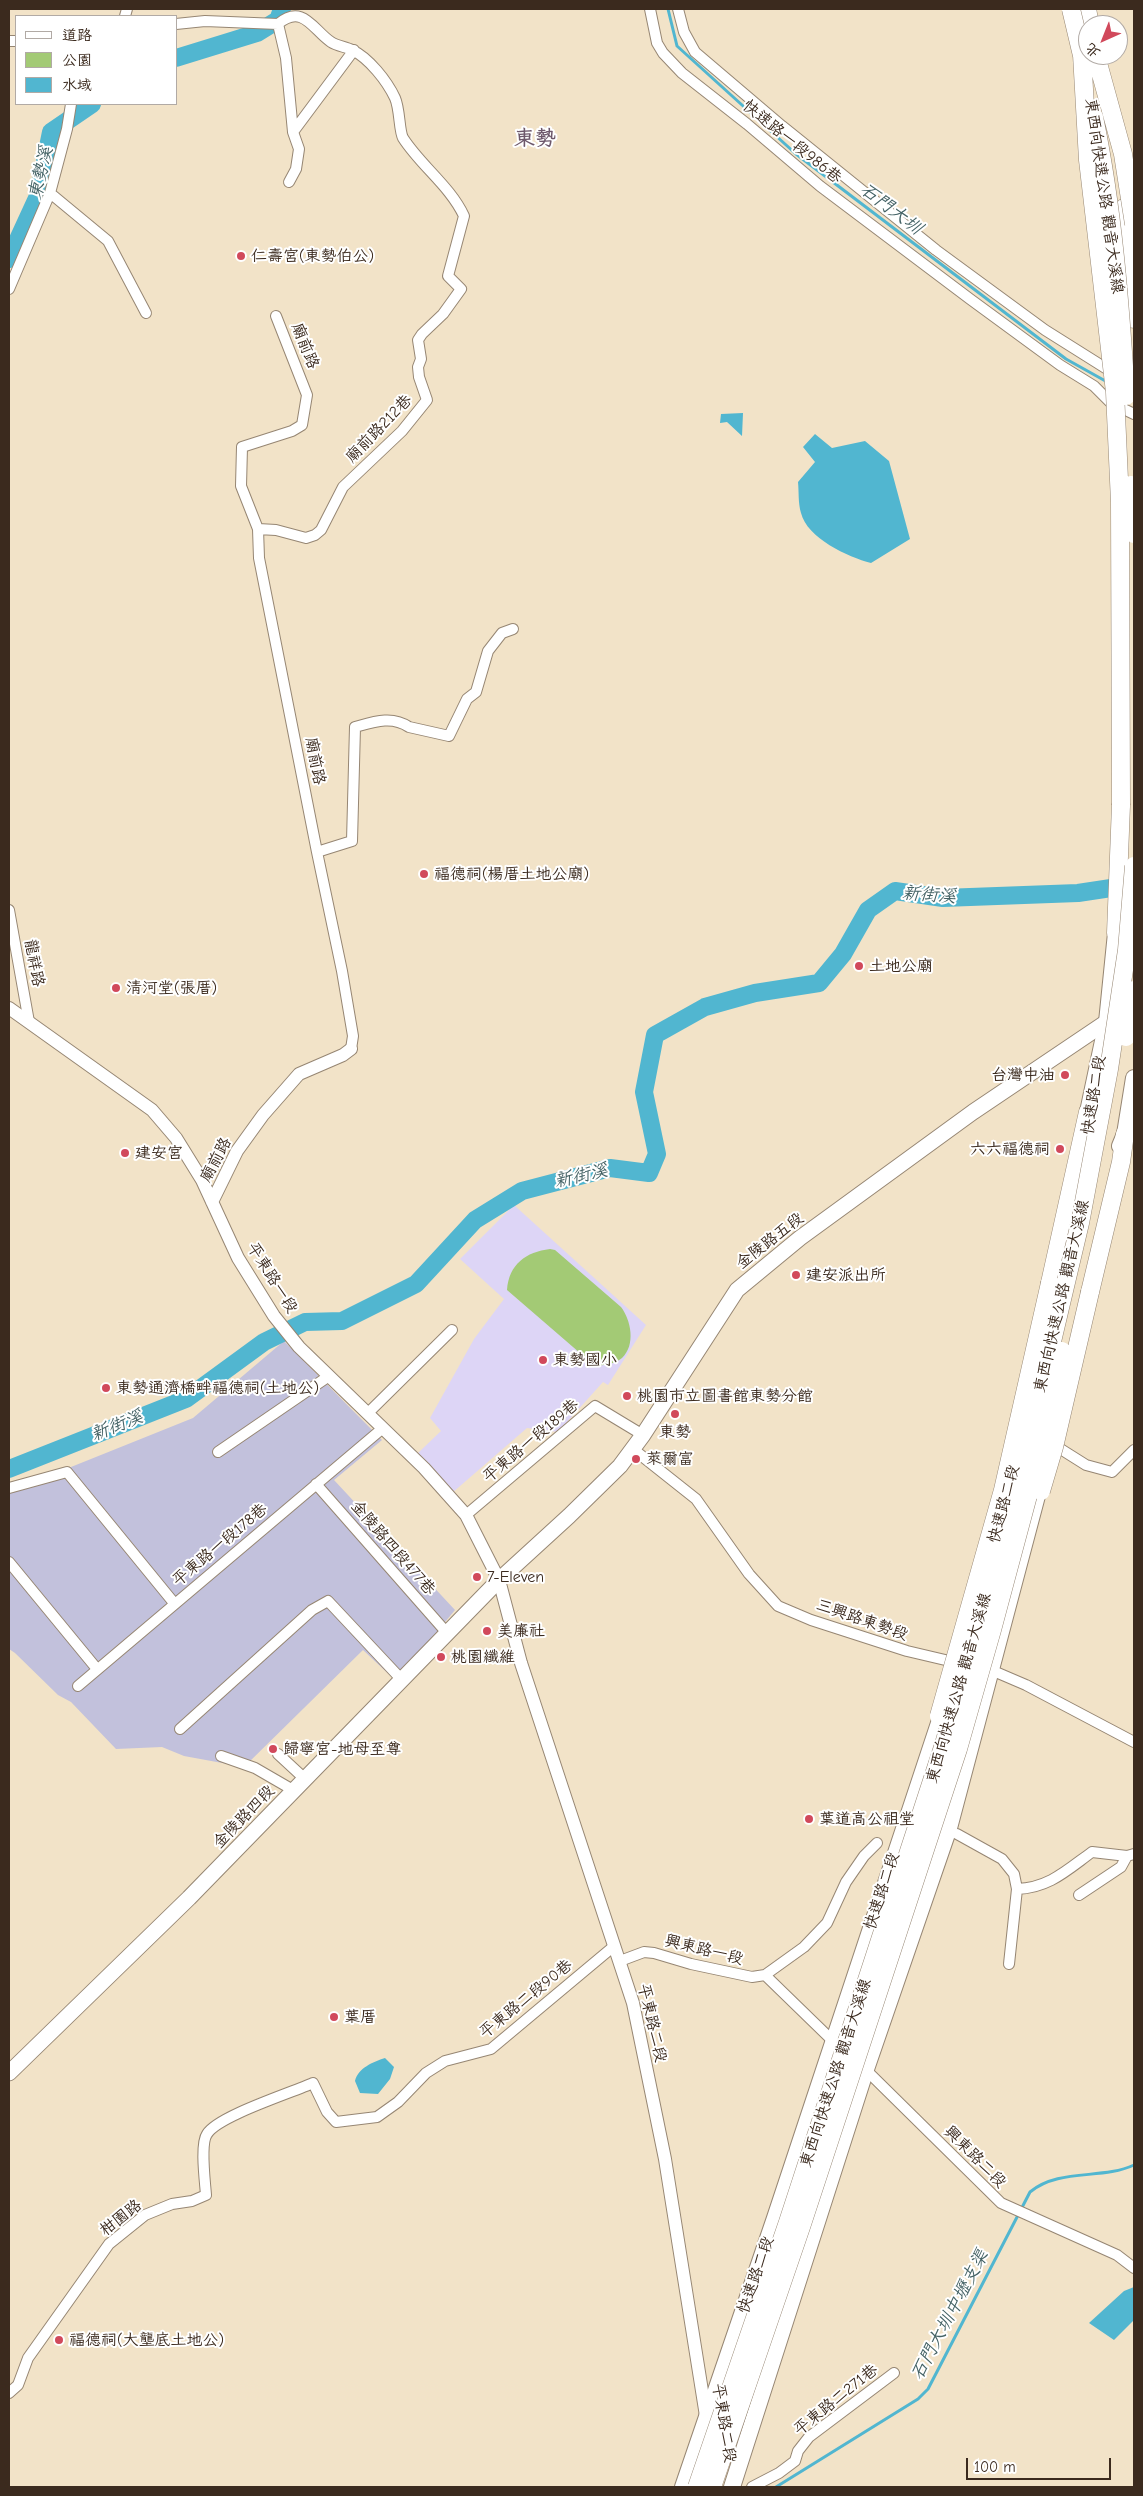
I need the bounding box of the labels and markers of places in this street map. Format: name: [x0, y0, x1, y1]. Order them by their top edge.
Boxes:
place label: 仁壽宮(東勢伯公): [251, 246, 374, 266]
marker: 仁壽宮(東勢伯公): [235, 250, 247, 262]
place label: 福德祠(楊厝土地公廟): [434, 864, 589, 884]
marker: 福德祠(楊厝土地公廟): [418, 868, 430, 880]
place label: 土地公廟: [869, 956, 933, 976]
marker: 土地公廟: [853, 960, 865, 972]
place label: 清河堂(張厝): [126, 978, 217, 998]
marker: 清河堂(張厝): [110, 982, 122, 994]
place label: 台灣中油: [991, 1065, 1055, 1085]
marker: 台灣中油: [1059, 1069, 1071, 1081]
place label: 六六福德祠: [970, 1139, 1050, 1159]
place label: 建安宮: [135, 1143, 183, 1163]
marker: 六六福德祠: [1054, 1143, 1066, 1155]
marker: 建安宮: [119, 1147, 131, 1159]
place label: 建安派出所: [806, 1265, 886, 1285]
marker: 建安派出所: [790, 1269, 802, 1281]
place label: 東勢國小: [553, 1350, 617, 1370]
marker: 東勢國小: [537, 1354, 549, 1366]
place label: 東勢通濟橋畔福德祠(土地公): [116, 1378, 319, 1398]
marker: 東勢通濟橋畔福德祠(土地公): [100, 1382, 112, 1394]
place label: 桃園市立圖書館東勢分館: [637, 1386, 813, 1406]
marker: 桃園市立圖書館東勢分館: [621, 1390, 633, 1402]
marker: 東勢: [669, 1408, 681, 1420]
place label: 東勢: [659, 1422, 691, 1442]
place label: 萊爾富: [646, 1449, 694, 1469]
marker: 萊爾富: [630, 1453, 642, 1465]
place label: 7-Eleven: [487, 1567, 544, 1587]
marker: 7-Eleven: [471, 1571, 483, 1583]
place label: 美廉社: [497, 1621, 545, 1641]
marker: 美廉社: [481, 1625, 493, 1637]
place label: 桃園纖維: [451, 1647, 515, 1667]
marker: 桃園纖維: [435, 1651, 447, 1663]
place label: 歸寧宮-地母至尊: [283, 1739, 401, 1759]
marker: 歸寧宮-地母至尊: [267, 1743, 279, 1755]
place label: 葉道高公祖堂: [819, 1809, 915, 1829]
marker: 葉道高公祖堂: [803, 1813, 815, 1825]
place label: 葉厝: [344, 2007, 376, 2027]
marker: 葉厝: [328, 2011, 340, 2023]
place label: 福德祠(大壟底土地公): [69, 2330, 224, 2350]
marker: 福德祠(大壟底土地公): [53, 2334, 65, 2346]

